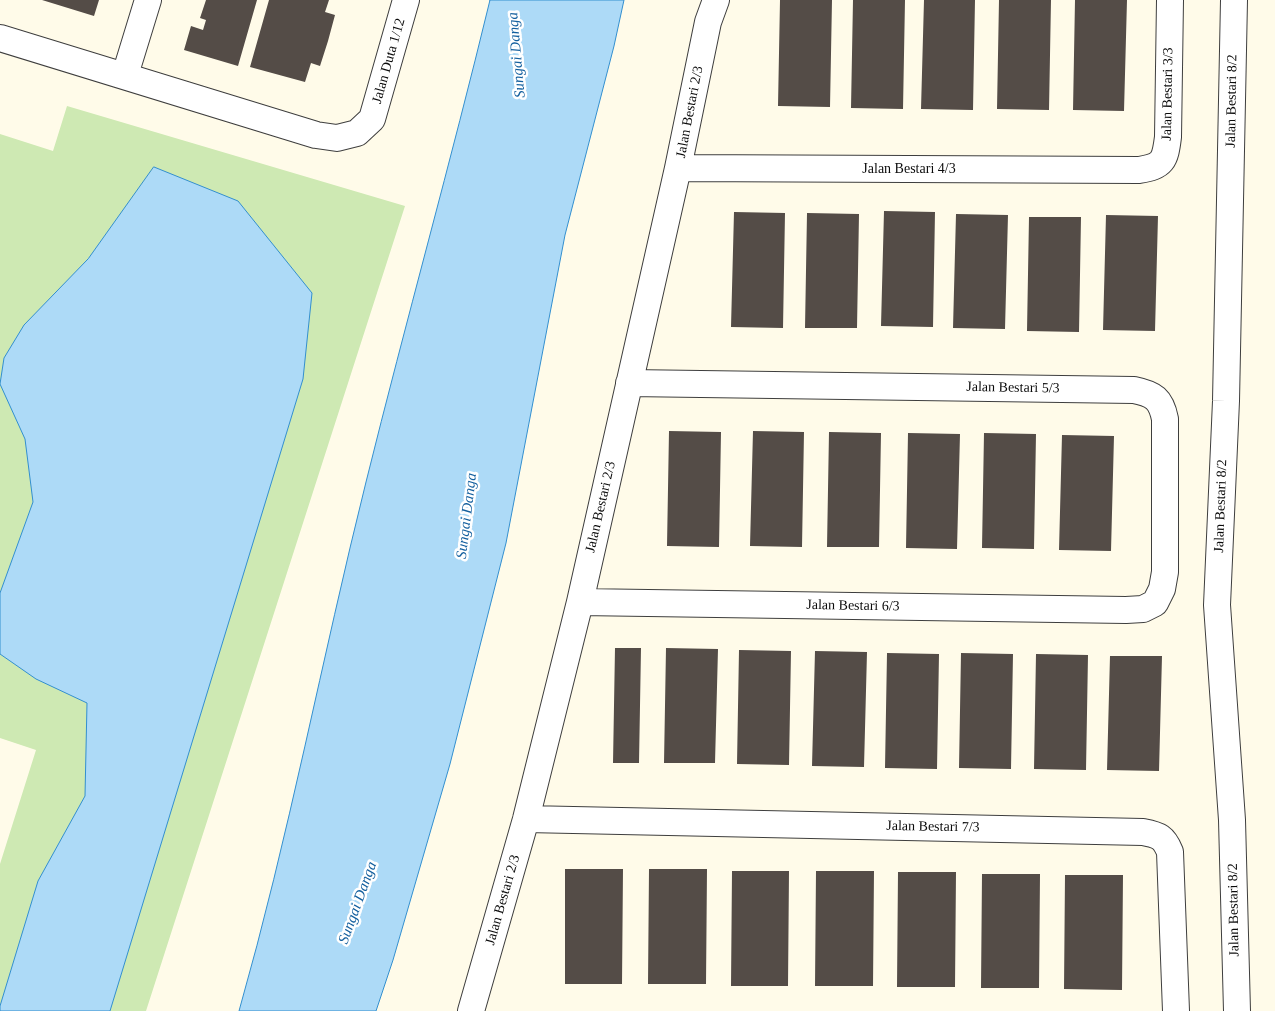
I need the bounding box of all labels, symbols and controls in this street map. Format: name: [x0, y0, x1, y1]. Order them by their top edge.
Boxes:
water label: Sungai Danga: [504, 11, 530, 99]
street label: Jalan Duta 1/12: [369, 16, 409, 106]
street label: Jalan Bestari 3/3: [1159, 47, 1177, 141]
street label: Jalan Bestari 8/2: [1223, 54, 1241, 148]
street label: Jalan Bestari 2/3: [673, 65, 707, 159]
street label: Jalan Bestari 4/3: [862, 161, 956, 177]
street label: Jalan Bestari 5/3: [966, 379, 1060, 397]
street label: Jalan Bestari 8/2: [1211, 459, 1231, 553]
street label: Jalan Bestari 2/3: [582, 460, 620, 554]
water label: Sungai Danga: [453, 472, 481, 560]
street label: Jalan Bestari 6/3: [806, 597, 900, 615]
street label: Jalan Bestari 7/3: [886, 818, 980, 836]
street label: Jalan Bestari 2/3: [482, 853, 524, 947]
water label: Sungai Danga: [335, 859, 381, 947]
street label: Jalan Bestari 8/2: [1225, 863, 1243, 957]

